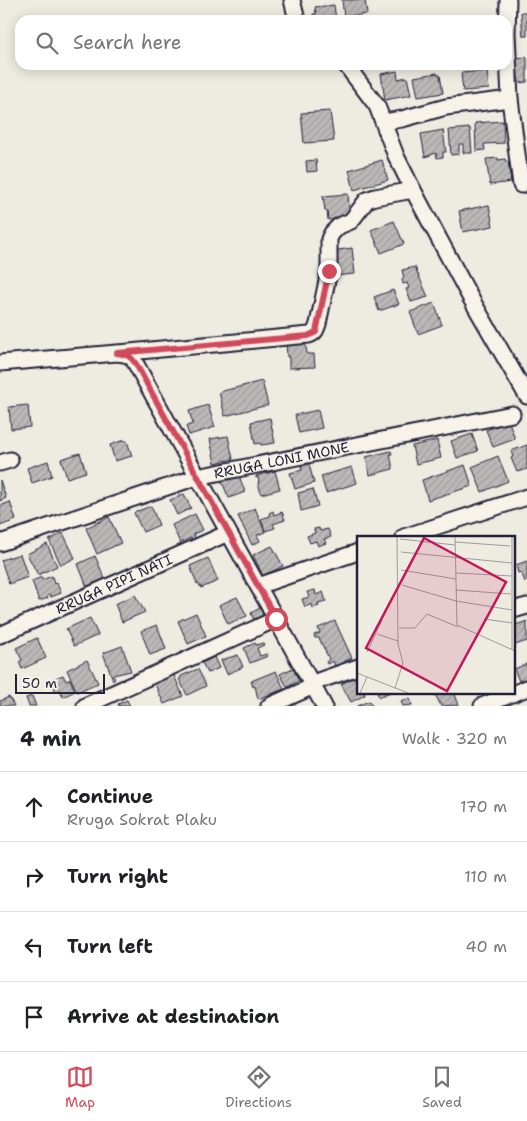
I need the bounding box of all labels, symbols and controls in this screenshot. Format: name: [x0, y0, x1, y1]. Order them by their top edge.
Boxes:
search box: [15, 15, 512, 70]
icon: search: [33, 29, 61, 57]
text: Search here: [73, 30, 182, 55]
route end: [318, 260, 341, 283]
street label: RRUGA LONI MONE: [212, 438, 351, 482]
inset map: [357, 536, 514, 694]
street label: RRUGA PIPI NATI: [53, 550, 176, 618]
route start: [265, 608, 288, 631]
scale bar: [15, 671, 105, 694]
text: 50 m: [22, 674, 57, 692]
text: 4 min: [20, 725, 81, 753]
text: Walk · 320 m: [402, 728, 507, 749]
text: Continue: [67, 784, 153, 809]
icon: ahead: [20, 793, 48, 821]
text: 170 m: [460, 796, 507, 817]
text: Rruga Sokrat Plaku: [67, 809, 217, 830]
icon: right: [20, 863, 48, 891]
text: Turn right: [67, 864, 168, 889]
text: 110 m: [464, 866, 507, 887]
icon: left: [20, 933, 48, 961]
text: Turn left: [67, 934, 153, 959]
text: 40 m: [465, 936, 507, 957]
icon: arrive: [20, 1003, 48, 1031]
text: Arrive at destination: [67, 1004, 279, 1029]
tab: Map: [65, 1063, 95, 1111]
tab: Directions: [225, 1063, 292, 1111]
tab: Saved: [422, 1063, 462, 1111]

